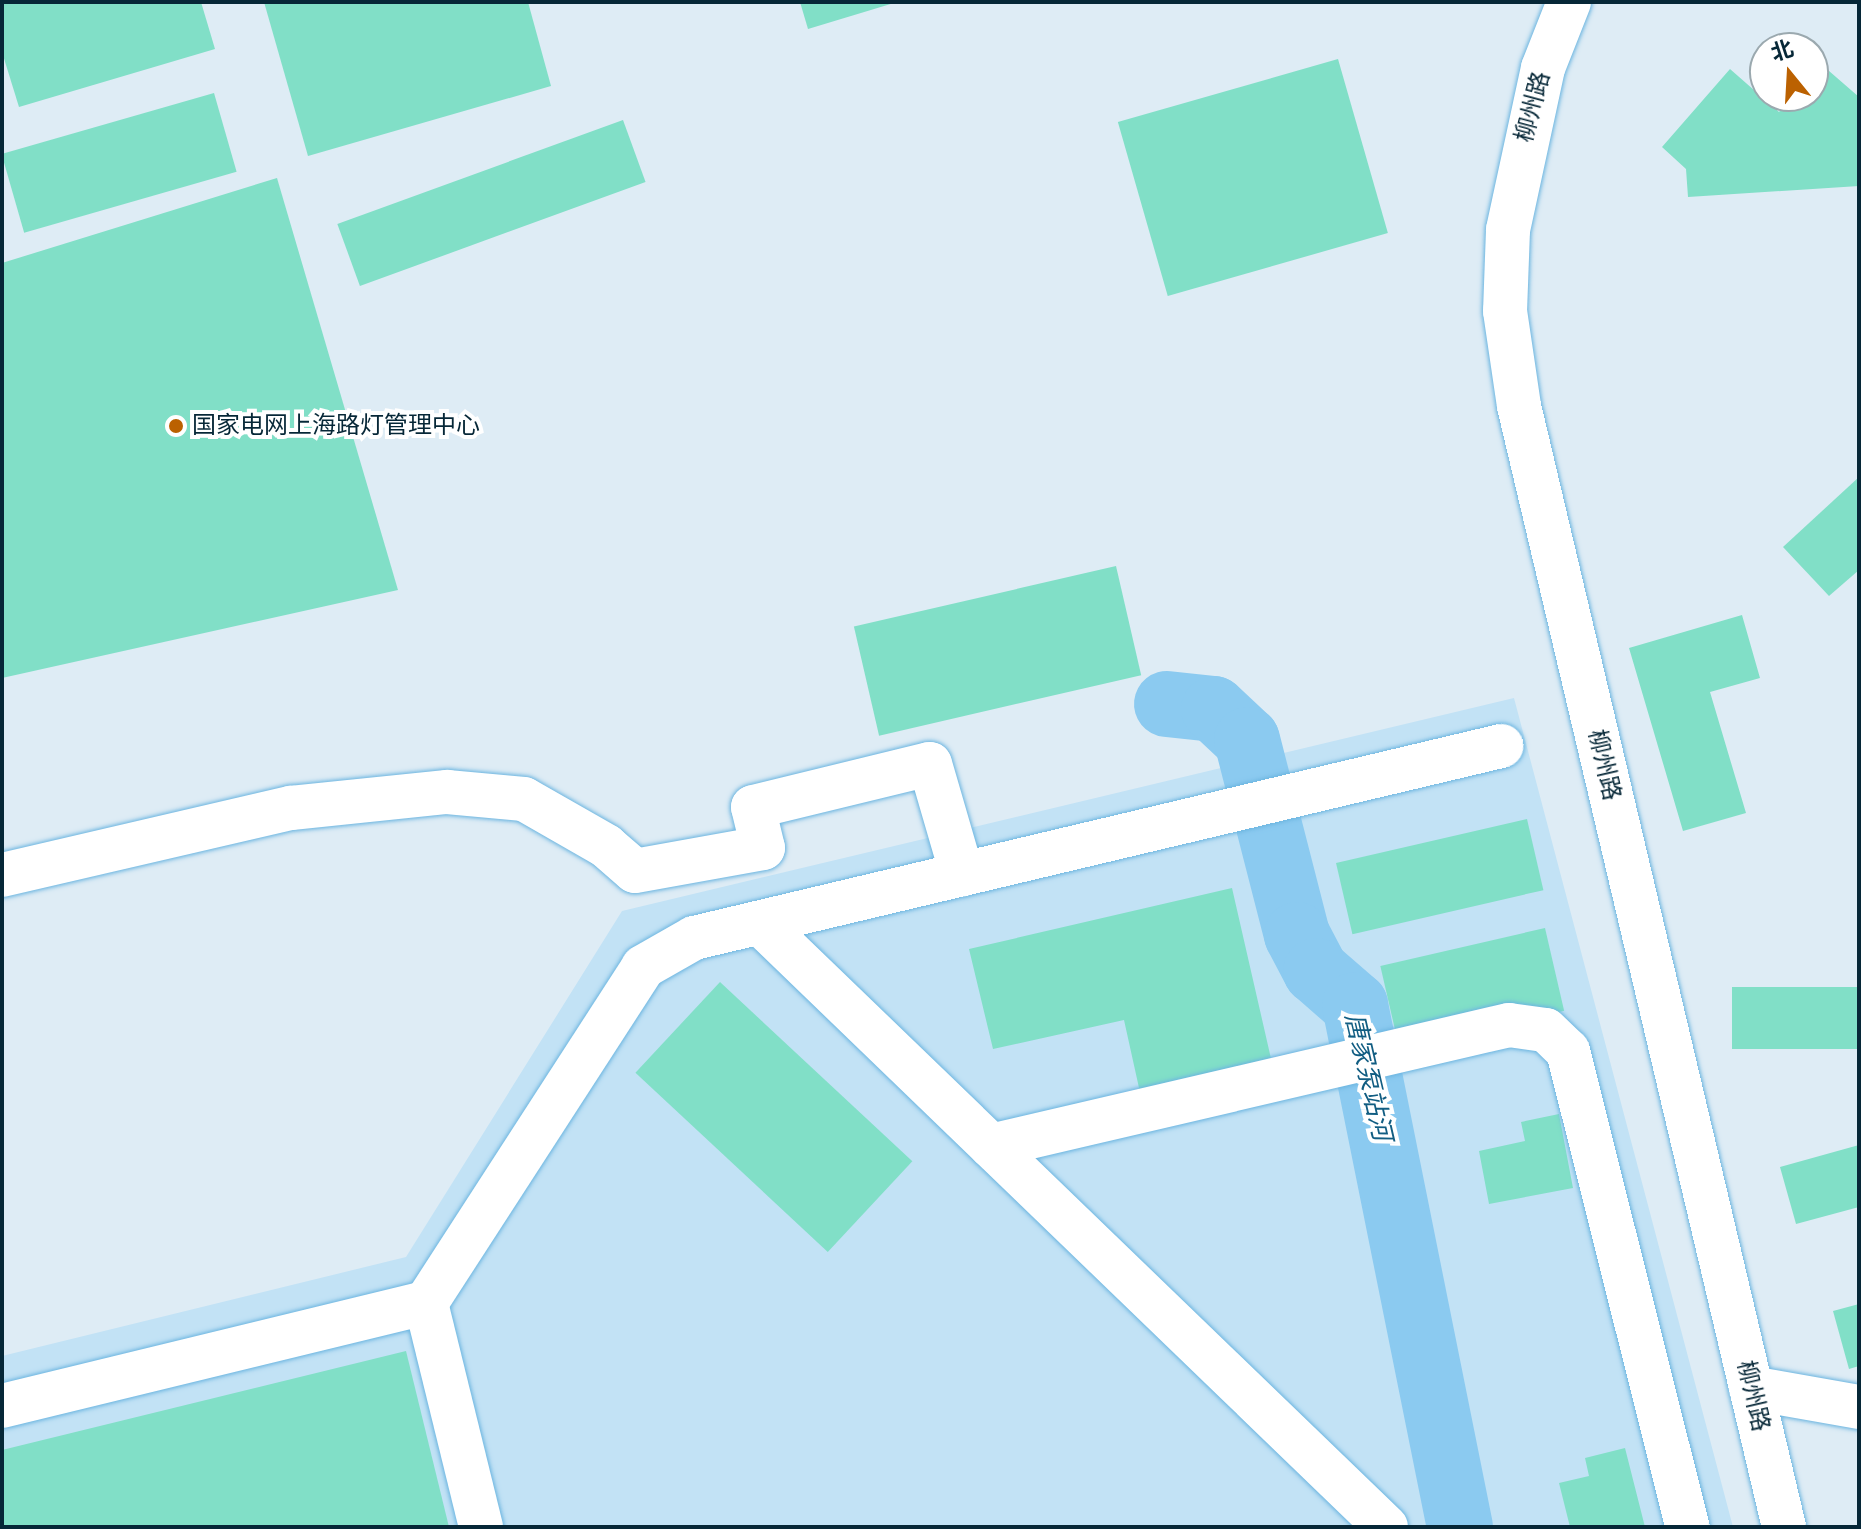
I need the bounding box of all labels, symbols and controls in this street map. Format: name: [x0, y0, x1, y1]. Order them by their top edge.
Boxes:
north arrow: [1749, 32, 1829, 112]
text: 北: [1768, 35, 1797, 67]
street label: 柳州路: [1510, 68, 1556, 146]
place label: 国家电网上海路灯管理中心: [192, 412, 480, 440]
marker: 国家电网上海路灯管理中心: [167, 417, 185, 435]
street label: 柳州路: [1582, 727, 1626, 803]
water label: 唐家泵站河: [1338, 1010, 1398, 1144]
street label: 柳州路: [1731, 1358, 1775, 1434]

